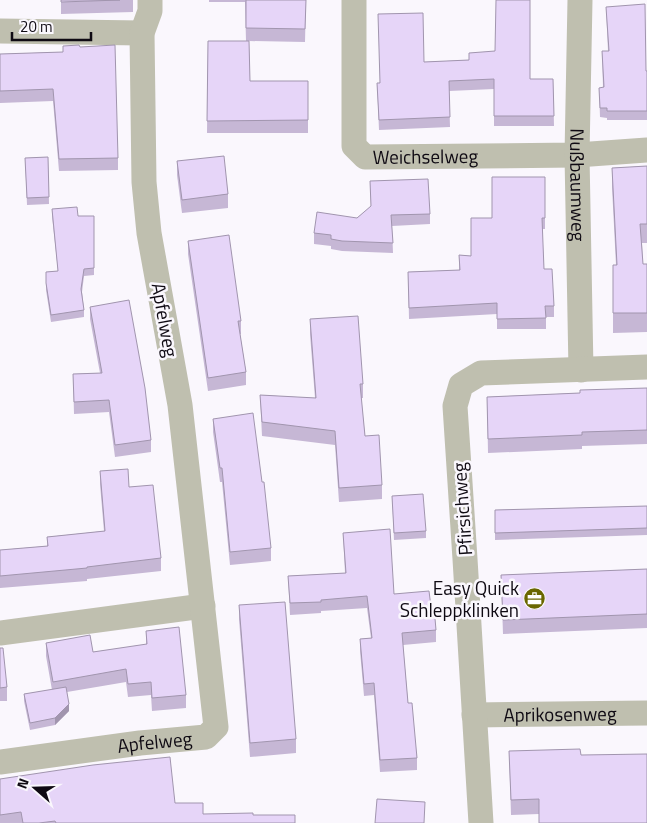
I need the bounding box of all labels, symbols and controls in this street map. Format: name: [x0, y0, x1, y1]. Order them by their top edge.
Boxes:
scale bar: [12, 10, 91, 42]
text: 20 m: [20, 15, 53, 38]
street label: Nußbaumweg: [563, 128, 594, 242]
street label: Weichselweg: [373, 141, 478, 171]
street label: Apfelweg: [145, 280, 186, 360]
street label: Pfirsichweg: [444, 461, 479, 557]
place label: Easy Quick Schleppklinken: [400, 573, 519, 624]
office icon: Easy Quick Schleppklinken: [523, 587, 547, 611]
street label: Aprikosenweg: [503, 698, 617, 729]
street label: Apfelweg: [115, 723, 194, 760]
north arrow: [10, 763, 60, 813]
text: N: [11, 775, 34, 792]

